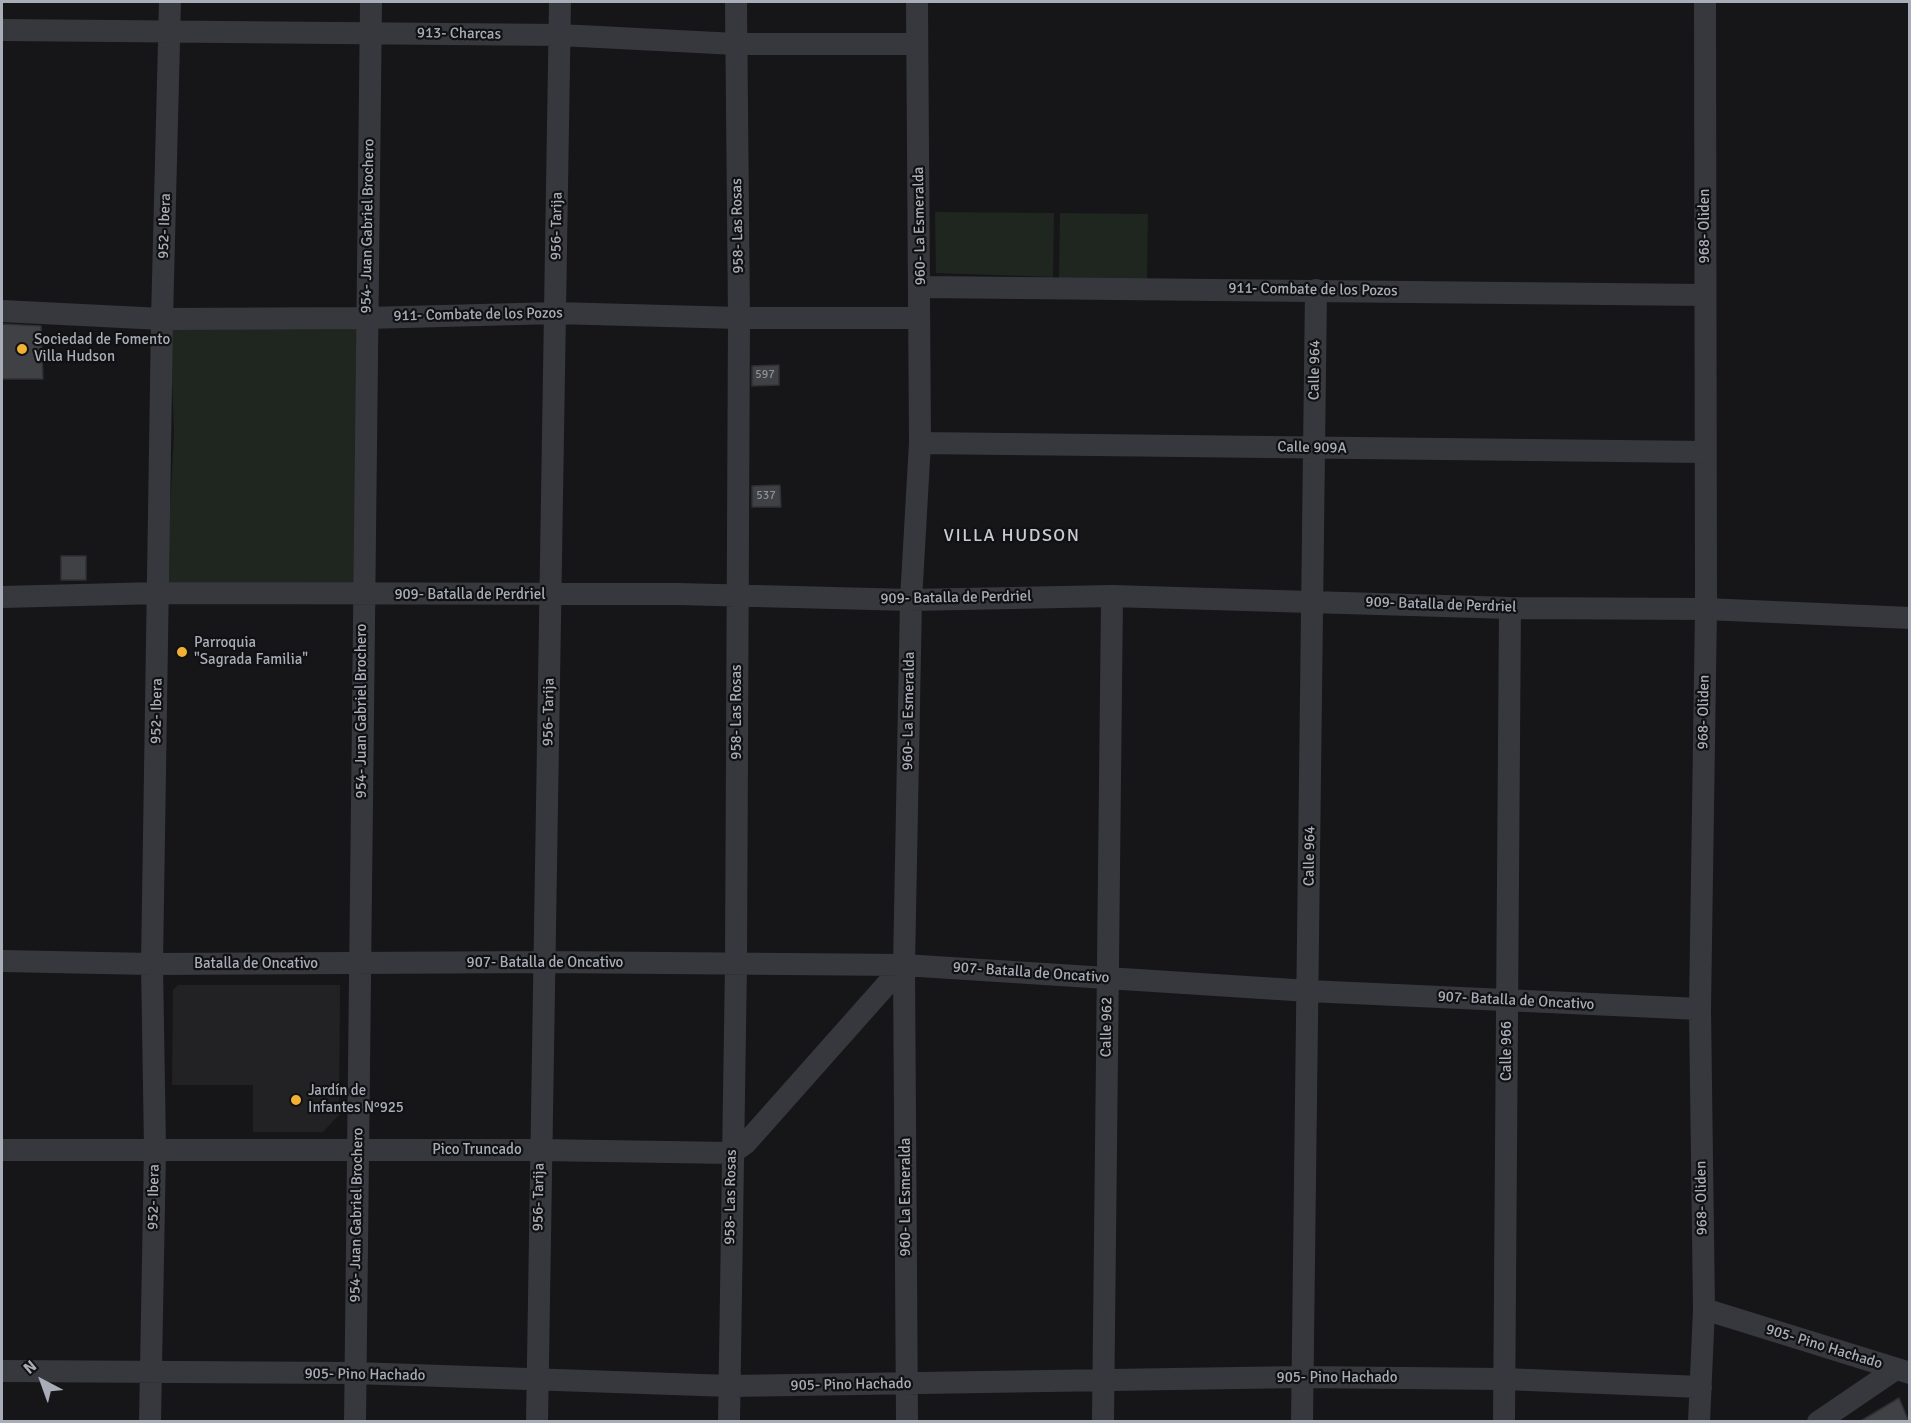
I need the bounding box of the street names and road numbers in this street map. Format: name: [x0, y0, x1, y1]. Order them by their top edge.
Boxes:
street label: 913- Charcas: [417, 24, 501, 44]
street label: 954- Juan Gabriel Brochero: [357, 138, 379, 314]
street label: 960- La Esmeralda: [910, 166, 930, 286]
street label: 958- Las Rosas: [728, 178, 748, 274]
street label: 968- Oliden: [1696, 189, 1714, 263]
street label: 956- Tarija: [547, 192, 567, 260]
street label: 952- Ibera: [155, 193, 175, 259]
street label: 911- Combate de los Pozos: [1228, 280, 1398, 300]
street label: 911- Combate de los Pozos: [393, 305, 563, 325]
street label: Calle 964: [1305, 340, 1325, 400]
street label: Calle 909A: [1277, 438, 1347, 458]
street label: 909- Batalla de Perdriel: [394, 586, 546, 604]
street label: 909- Batalla de Perdriel: [880, 588, 1032, 608]
street label: 909- Batalla de Perdriel: [1365, 593, 1517, 617]
street label: 954- Juan Gabriel Brochero: [353, 624, 371, 798]
street label: 960- La Esmeralda: [899, 651, 919, 771]
street label: 958- Las Rosas: [728, 664, 746, 760]
street label: 968- Oliden: [1694, 674, 1714, 750]
street label: 952- Ibera: [147, 678, 167, 744]
street label: 956- Tarija: [539, 678, 559, 746]
street label: Calle 964: [1300, 826, 1320, 886]
street label: 907- Batalla de Oncativo: [467, 954, 623, 972]
street label: Batalla de Oncativo: [194, 955, 318, 973]
street label: 907- Batalla de Oncativo: [952, 959, 1110, 987]
street label: 907- Batalla de Oncativo: [1437, 988, 1595, 1014]
street label: Calle 962: [1097, 997, 1117, 1057]
street label: Calle 966: [1498, 1021, 1516, 1081]
street label: 954- Juan Gabriel Brochero: [346, 1127, 368, 1303]
street label: 960- La Esmeralda: [897, 1138, 915, 1256]
street label: Pico Truncado: [432, 1141, 522, 1159]
street label: 958- Las Rosas: [721, 1149, 741, 1245]
street label: 968- Oliden: [1692, 1160, 1712, 1236]
street label: 956- Tarija: [529, 1163, 549, 1231]
street label: 952- Ibera: [144, 1164, 164, 1230]
street label: 905- Pino Hachado: [1764, 1321, 1884, 1373]
street label: 905- Pino Hachado: [304, 1365, 426, 1385]
street label: 905- Pino Hachado: [1277, 1369, 1397, 1387]
street label: 905- Pino Hachado: [790, 1375, 912, 1395]

